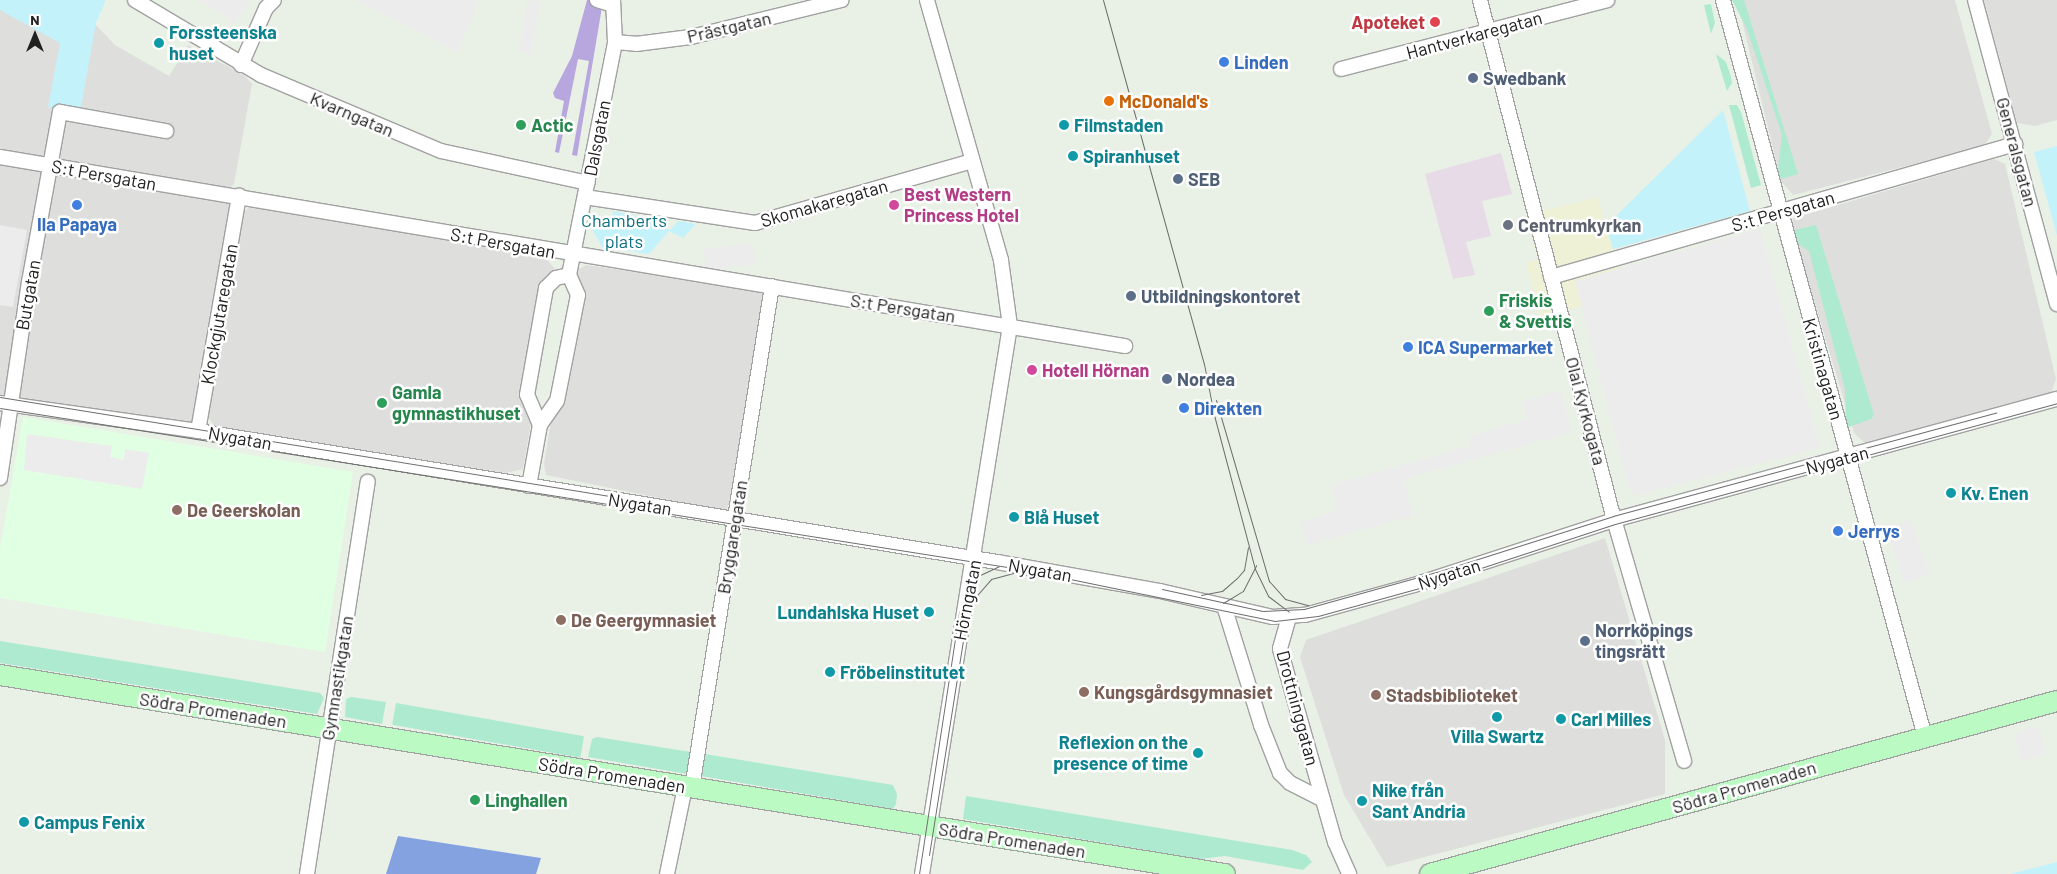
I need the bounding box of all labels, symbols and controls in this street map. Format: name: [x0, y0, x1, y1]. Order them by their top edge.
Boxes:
street label: Hantverkaregatan: [1404, 6, 1544, 64]
street label: Prästgatan: [685, 7, 773, 47]
north arrow: [10, 10, 60, 60]
text: N: [30, 11, 40, 28]
place label: Apoteket: [1351, 11, 1425, 33]
marker: Apoteket: [1429, 16, 1441, 28]
place label: Forssteenska huset: [169, 22, 277, 64]
marker: Forssteenska huset: [153, 37, 165, 49]
place label: Linden: [1234, 51, 1289, 73]
marker: Linden: [1218, 56, 1230, 68]
place label: Swedbank: [1483, 67, 1566, 89]
marker: Swedbank: [1467, 72, 1479, 84]
street label: Kvarngatan: [307, 87, 397, 141]
place label: McDonald's: [1119, 90, 1208, 112]
marker: McDonald's: [1103, 95, 1115, 107]
street label: Generalsgatan: [1992, 95, 2042, 209]
street label: Dalsgatan: [579, 98, 615, 178]
place label: Actic: [531, 114, 574, 136]
place label: Filmstaden: [1074, 114, 1163, 136]
marker: Actic: [515, 119, 527, 131]
marker: Filmstaden: [1058, 119, 1070, 131]
place label: Spiranhuset: [1083, 145, 1180, 167]
marker: Spiranhuset: [1067, 150, 1079, 162]
street label: S:t Persgatan: [50, 155, 158, 195]
place label: SEB: [1188, 168, 1220, 190]
marker: SEB: [1172, 173, 1184, 185]
street label: Skomakaregatan: [758, 175, 890, 231]
place label: Best Western Princess Hotel: [904, 184, 1019, 226]
street label: S:t Persgatan: [1729, 186, 1837, 236]
marker: Ila Papaya: [71, 199, 83, 211]
marker: Best Western Princess Hotel: [888, 199, 900, 211]
park label: Chamberts plats: [581, 210, 667, 252]
place label: Ila Papaya: [37, 213, 117, 235]
place label: Centrumkyrkan: [1518, 214, 1641, 236]
marker: Centrumkyrkan: [1502, 219, 1514, 231]
street label: S:t Persgatan: [449, 223, 557, 263]
street label: Klockgjutaregatan: [196, 242, 242, 386]
street label: Butgatan: [11, 258, 45, 332]
place label: Utbildningskontoret: [1141, 285, 1300, 307]
street label: S:t Persgatan: [849, 289, 957, 327]
marker: Utbildningskontoret: [1125, 290, 1137, 302]
place label: Friskis & Svettis: [1499, 290, 1572, 332]
marker: Friskis & Svettis: [1483, 305, 1495, 317]
street label: Kristinagatan: [1798, 316, 1848, 422]
place label: ICA Supermarket: [1418, 336, 1553, 358]
marker: ICA Supermarket: [1402, 341, 1414, 353]
street label: Olai Kyrkogata: [1561, 354, 1611, 468]
place label: Hotell Hörnan: [1042, 359, 1149, 381]
marker: Hotell Hörnan: [1026, 364, 1038, 376]
place label: Nordea: [1177, 368, 1235, 390]
marker: Nordea: [1161, 373, 1173, 385]
place label: Gamla gymnastikhuset: [392, 382, 521, 424]
marker: Gamla gymnastikhuset: [376, 397, 388, 409]
place label: Direkten: [1194, 397, 1262, 419]
marker: Direkten: [1178, 402, 1190, 414]
street label: Nygatan: [206, 422, 274, 454]
street label: Nygatan: [1803, 441, 1871, 479]
street label: Bryggaregatan: [712, 479, 752, 595]
place label: Kv. Enen: [1961, 482, 2029, 504]
marker: Kv. Enen: [1945, 487, 1957, 499]
street label: Nygatan: [607, 488, 673, 520]
place label: De Geerskolan: [187, 499, 301, 521]
marker: De Geerskolan: [171, 504, 183, 516]
place label: Blå Huset: [1024, 506, 1099, 528]
marker: Blå Huset: [1008, 511, 1020, 523]
place label: Jerrys: [1848, 520, 1900, 542]
marker: Jerrys: [1832, 525, 1844, 537]
street label: Nygatan: [1006, 554, 1074, 586]
street label: Nygatan: [1415, 554, 1483, 594]
street label: Hörngatan: [949, 558, 985, 642]
place label: Lundahlska Huset: [777, 601, 919, 623]
marker: Lundahlska Huset: [923, 606, 935, 618]
place label: De Geergymnasiet: [571, 609, 716, 631]
street label: Gymnastikgatan: [316, 614, 358, 742]
marker: De Geergymnasiet: [555, 614, 567, 626]
place label: Norrköpings tingsrätt: [1595, 620, 1693, 662]
marker: Norrköpings tingsrätt: [1579, 635, 1591, 647]
street label: Drottninggatan: [1272, 648, 1324, 768]
place label: Fröbelinstitutet: [840, 661, 965, 683]
marker: Fröbelinstitutet: [824, 666, 836, 678]
place label: Kungsgårdsgymnasiet: [1094, 681, 1273, 703]
place label: Stadsbiblioteket: [1386, 684, 1518, 706]
marker: Kungsgårdsgymnasiet: [1078, 686, 1090, 698]
street label: Södra Promenaden: [138, 688, 288, 732]
marker: Stadsbiblioteket: [1370, 689, 1382, 701]
place label: Carl Milles: [1571, 708, 1651, 730]
marker: Villa Swartz: [1491, 711, 1503, 723]
marker: Carl Milles: [1555, 713, 1567, 725]
place label: Villa Swartz: [1450, 725, 1544, 747]
place label: Reflexion on the presence of time: [1053, 732, 1188, 774]
marker: Reflexion on the presence of time: [1192, 747, 1204, 759]
street label: Södra Promenaden: [537, 753, 687, 797]
street label: Södra Promenaden: [1670, 756, 1818, 818]
place label: Nike från Sant Andria: [1372, 780, 1465, 822]
place label: Linghallen: [485, 789, 568, 811]
marker: Linghallen: [469, 794, 481, 806]
marker: Nike från Sant Andria: [1356, 795, 1368, 807]
place label: Campus Fenix: [34, 811, 145, 833]
marker: Campus Fenix: [18, 816, 30, 828]
street label: Södra Promenaden: [937, 818, 1087, 862]

